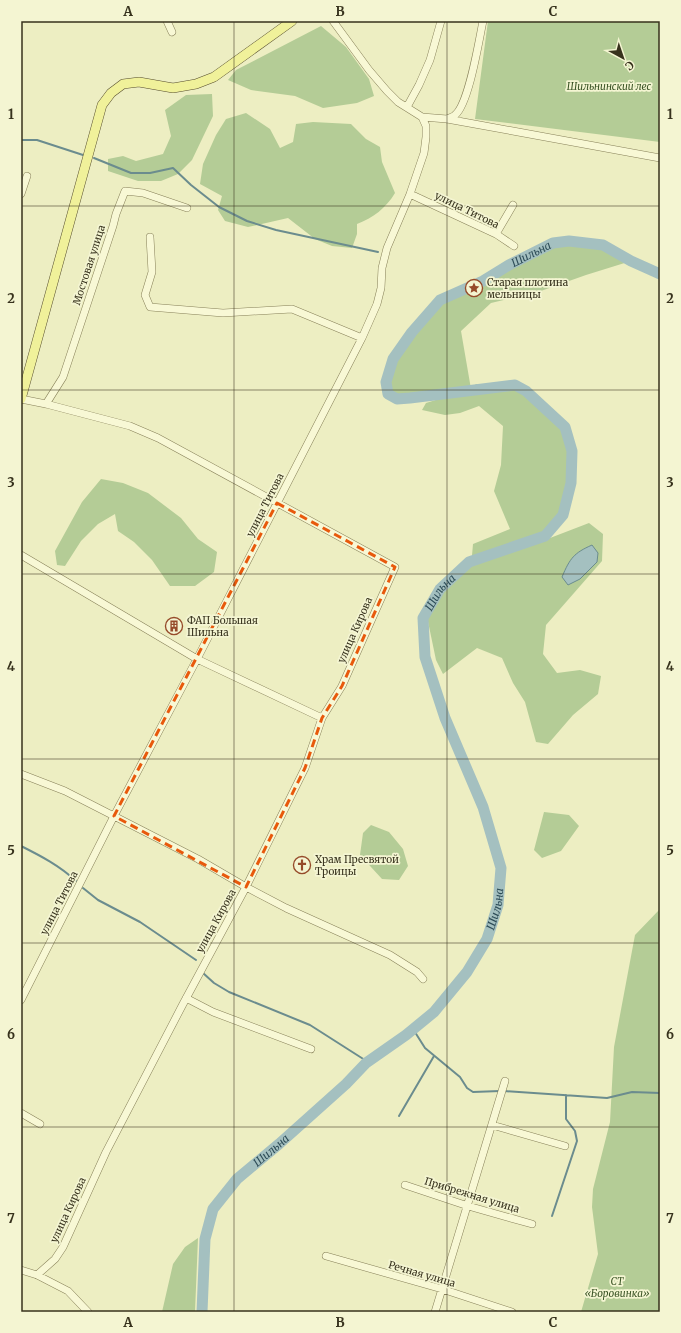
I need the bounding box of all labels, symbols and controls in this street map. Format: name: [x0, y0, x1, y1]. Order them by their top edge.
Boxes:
text: A: [122, 3, 133, 20]
text: B: [335, 3, 345, 20]
text: C: [549, 3, 558, 20]
north arrow: [603, 38, 643, 78]
text: С: [622, 58, 637, 73]
park label: Шильнинский лес: [567, 80, 652, 93]
text: 1: [8, 106, 14, 123]
text: 1: [667, 106, 673, 123]
street label: улица Титова: [433, 189, 502, 231]
street label: Мостовая улица: [70, 223, 108, 307]
water label: Шильна: [509, 238, 553, 270]
place label: Старая плотина мельницы: [487, 276, 569, 301]
place icon: Старая плотина мельницы: [464, 278, 484, 298]
text: 2: [7, 290, 15, 307]
text: 2: [666, 290, 674, 307]
street label: улица Титова: [243, 470, 287, 539]
text: 3: [7, 474, 15, 491]
text: 3: [666, 474, 674, 491]
water label: Шильна: [422, 571, 458, 613]
street label: улица Кирова: [335, 595, 376, 665]
place label: ФАП Большая Шильна: [187, 614, 258, 639]
building icon: ФАП Большая Шильна: [164, 616, 184, 636]
text: 4: [7, 658, 16, 675]
text: 4: [666, 658, 675, 675]
text: 5: [7, 842, 15, 859]
text: 5: [666, 842, 674, 859]
place label: Храм Пресвятой Троицы: [315, 853, 399, 878]
church icon: Храм Пресвятой Троицы: [292, 855, 312, 875]
street label: улица Титова: [37, 868, 81, 937]
street label: улица Кирова: [193, 886, 239, 955]
water label: Шильна: [483, 887, 506, 932]
text: 6: [7, 1026, 15, 1043]
text: 6: [666, 1026, 674, 1043]
water label: Шильна: [250, 1131, 292, 1170]
street label: Прибрежная улица: [423, 1174, 522, 1216]
street label: улица Кирова: [47, 1175, 89, 1245]
text: 7: [7, 1210, 15, 1227]
text: 7: [666, 1210, 674, 1227]
street label: Речная улица: [387, 1258, 458, 1290]
park label: СТ «Боровинка»: [584, 1275, 650, 1300]
text: A: [122, 1314, 133, 1331]
text: B: [335, 1314, 345, 1331]
text: C: [549, 1314, 558, 1331]

